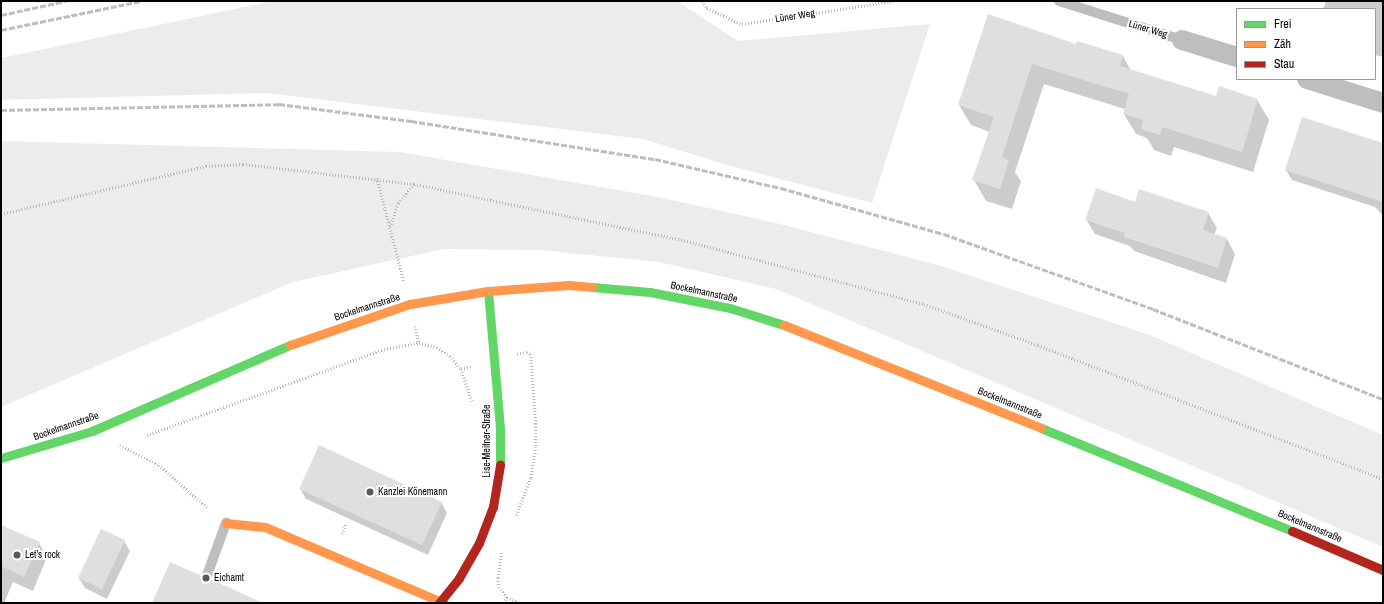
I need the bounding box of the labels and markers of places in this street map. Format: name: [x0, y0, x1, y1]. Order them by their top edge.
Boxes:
place label: Kanzlei Könemann: [378, 486, 447, 498]
marker: Kanzlei Könemann: [365, 487, 375, 497]
place label: Let’s rock: [25, 549, 60, 561]
marker: Let’s rock: [12, 550, 22, 560]
place label: Eichamt: [214, 572, 244, 584]
marker: Eichamt: [201, 573, 211, 583]

